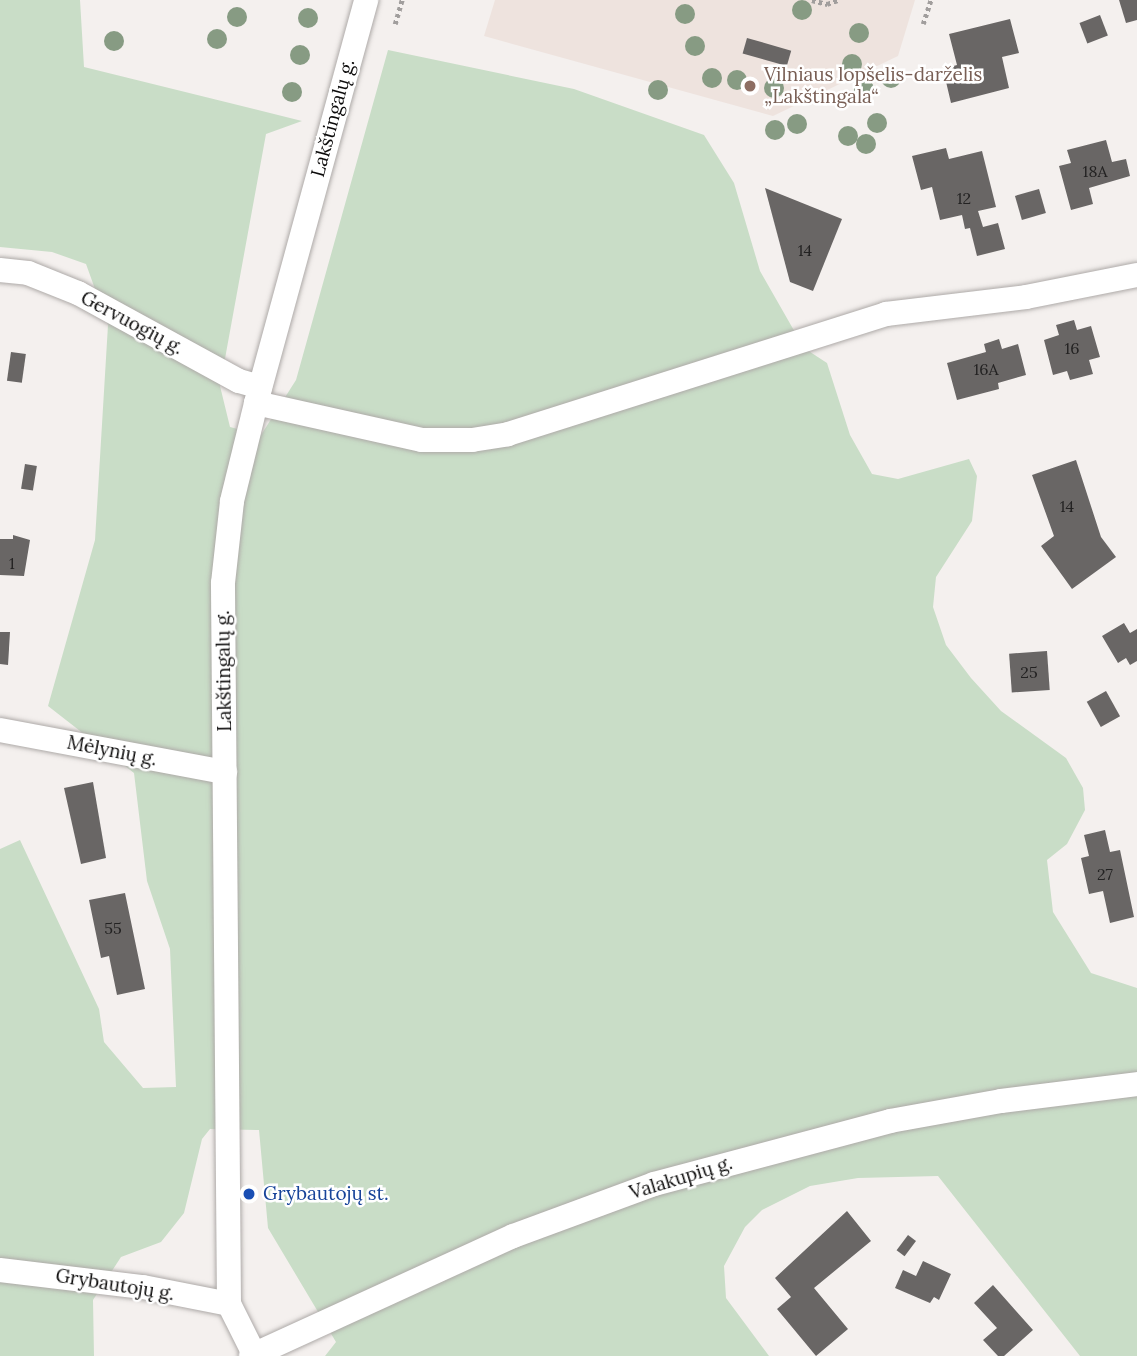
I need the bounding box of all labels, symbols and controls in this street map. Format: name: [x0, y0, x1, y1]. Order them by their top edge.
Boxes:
street label: Lakštingalų g.: [306, 56, 360, 180]
place label: Vilniaus lopšelis-darželis „Lakštingala“: [764, 64, 982, 108]
marker: Vilniaus lopšelis-darželis „Lakštingala“: [742, 78, 758, 94]
house number: 18A: [1083, 161, 1107, 181]
house number: 12: [957, 188, 971, 208]
house number: 14: [798, 240, 812, 260]
street label: Gervuogių g.: [77, 286, 187, 360]
house number: 16: [1064, 338, 1080, 358]
house number: 16A: [973, 359, 999, 379]
house number: 14: [1060, 496, 1074, 516]
house number: 1: [9, 553, 15, 573]
street label: Lakštingalų g.: [212, 610, 236, 732]
house number: 25: [1020, 662, 1038, 682]
street label: Mėlynių g.: [65, 731, 159, 771]
house number: 27: [1097, 864, 1113, 884]
house number: 55: [104, 918, 122, 938]
street label: Valakupių g.: [627, 1152, 735, 1204]
place label: Grybautojų st.: [263, 1183, 389, 1205]
marker: Grybautojų st.: [241, 1186, 257, 1202]
street label: Grybautojų g.: [54, 1264, 176, 1306]

